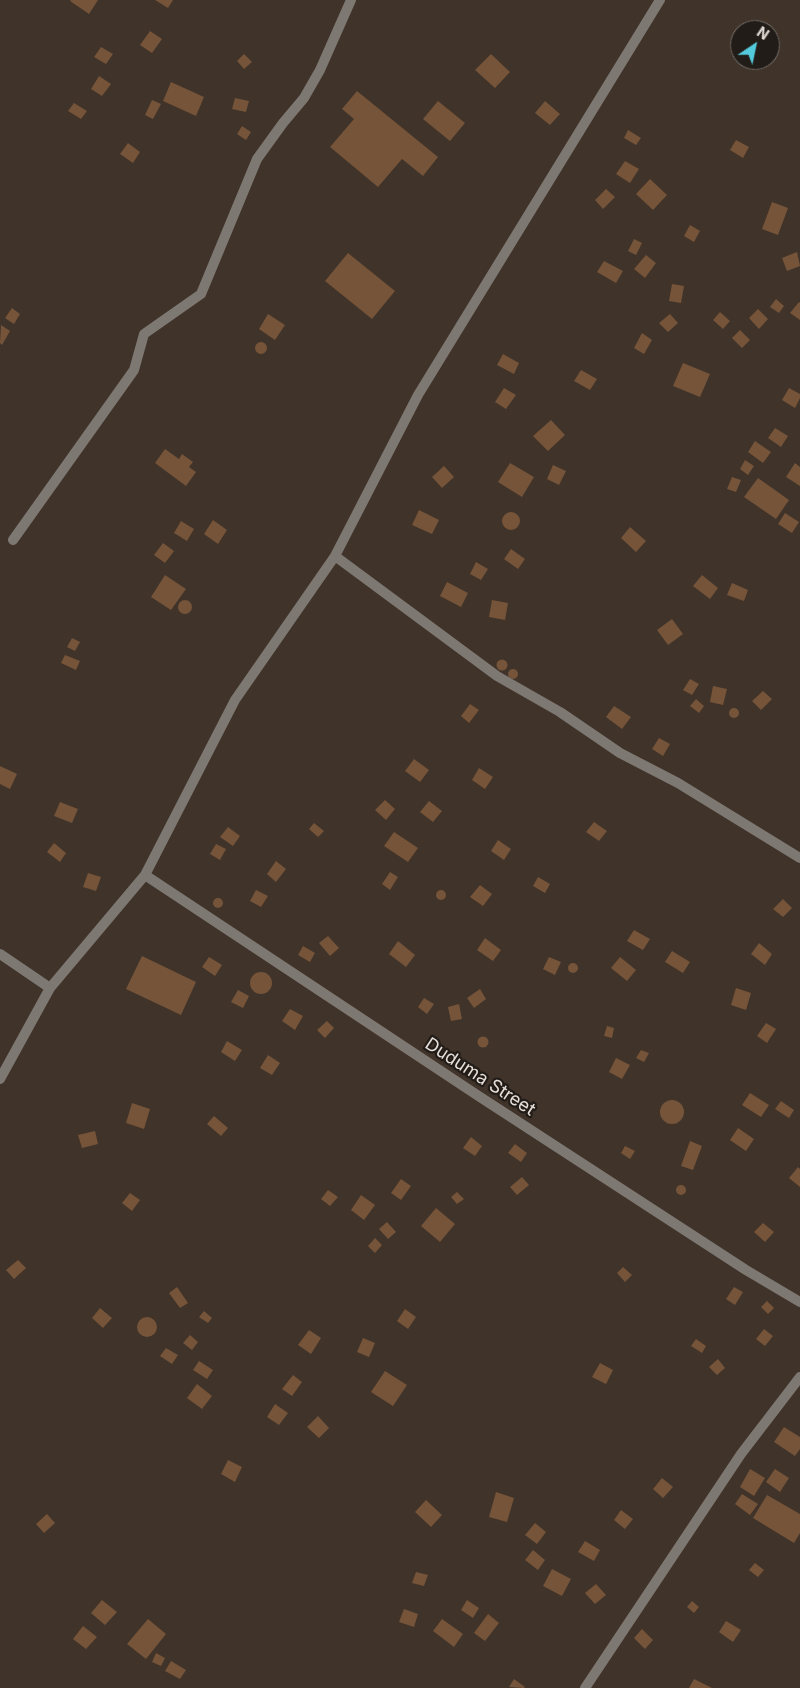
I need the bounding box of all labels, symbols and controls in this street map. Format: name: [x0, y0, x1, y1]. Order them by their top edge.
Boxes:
north arrow: [730, 20, 780, 70]
text: N: [754, 23, 772, 43]
street label: Duduma Street: [421, 1033, 539, 1121]

